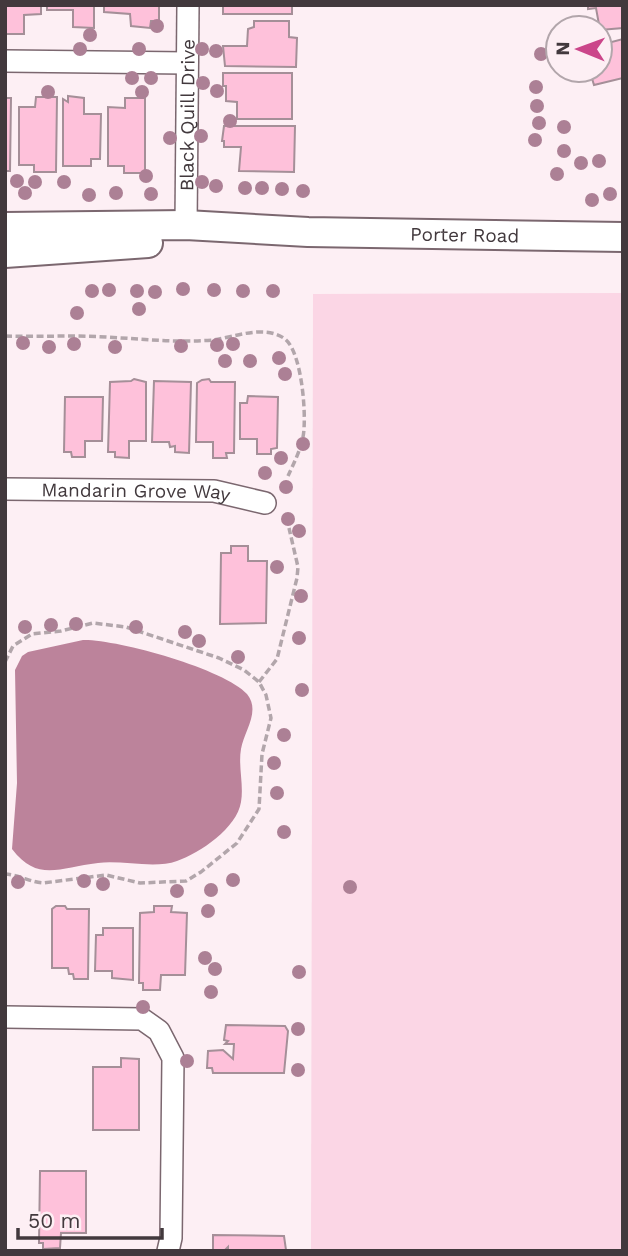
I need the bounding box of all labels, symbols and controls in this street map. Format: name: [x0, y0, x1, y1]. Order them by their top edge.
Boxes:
north arrow: [544, 14, 614, 84]
street label: Black Quill Drive: [175, 39, 199, 191]
text: N: [551, 41, 574, 56]
street label: Porter Road: [410, 222, 520, 247]
street label: Mandarin Grove Way: [41, 478, 233, 506]
scale bar: [18, 1196, 161, 1240]
text: 50 m: [28, 1208, 80, 1233]

